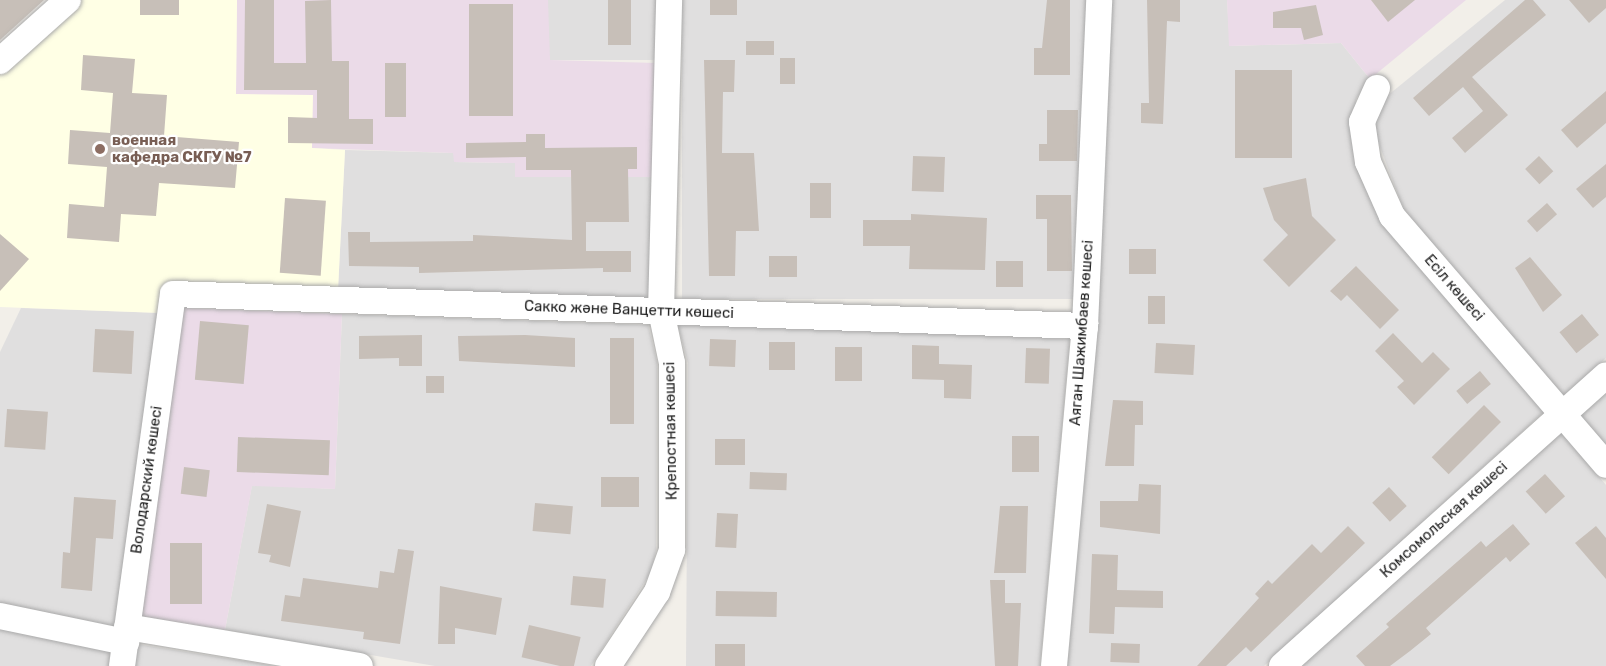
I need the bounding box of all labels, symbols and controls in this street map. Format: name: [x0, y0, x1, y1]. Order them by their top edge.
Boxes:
place label: военная кафедра СКГУ №7: [112, 131, 252, 166]
marker: военная кафедра СКГУ №7: [93, 142, 107, 156]
street label: Аяган Шажимбаев көшесі: [1067, 240, 1097, 426]
street label: Есіл көшесі: [1420, 251, 1488, 325]
street label: Сакко және Ванцетти көшесі: [524, 297, 734, 323]
street label: Крепостная көшесі: [661, 362, 681, 500]
street label: Володарский көшесі: [128, 405, 166, 555]
street label: Комсомольская көшесі: [1377, 458, 1511, 582]

